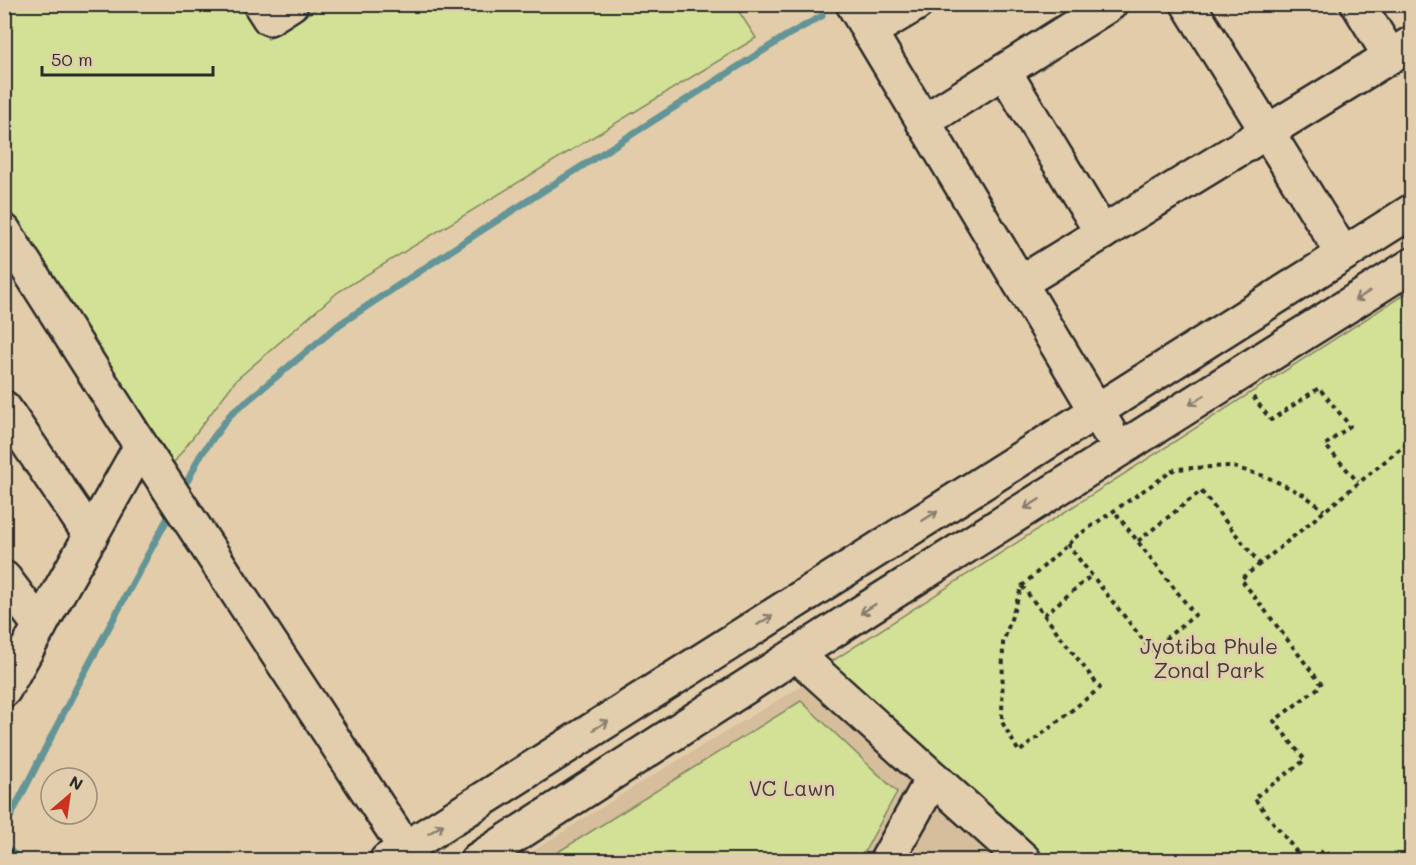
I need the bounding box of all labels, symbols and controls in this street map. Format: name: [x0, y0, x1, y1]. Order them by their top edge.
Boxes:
scale bar: [42, 39, 213, 77]
text: 50 m: [51, 47, 93, 71]
one-way arrow: [1354, 290, 1371, 302]
one-way arrow: [1189, 395, 1206, 407]
one-way arrow: [1024, 498, 1041, 511]
one-way arrow: [921, 509, 938, 521]
one-way arrow: [860, 603, 877, 615]
one-way arrow: [756, 614, 773, 626]
park label: Jyotiba Phule Zonal Park: [1140, 632, 1278, 683]
one-way arrow: [592, 718, 609, 731]
north arrow: [39, 766, 99, 826]
text: N: [66, 770, 87, 795]
park label: VC Lawn: [749, 774, 835, 801]
one-way arrow: [427, 823, 444, 835]

